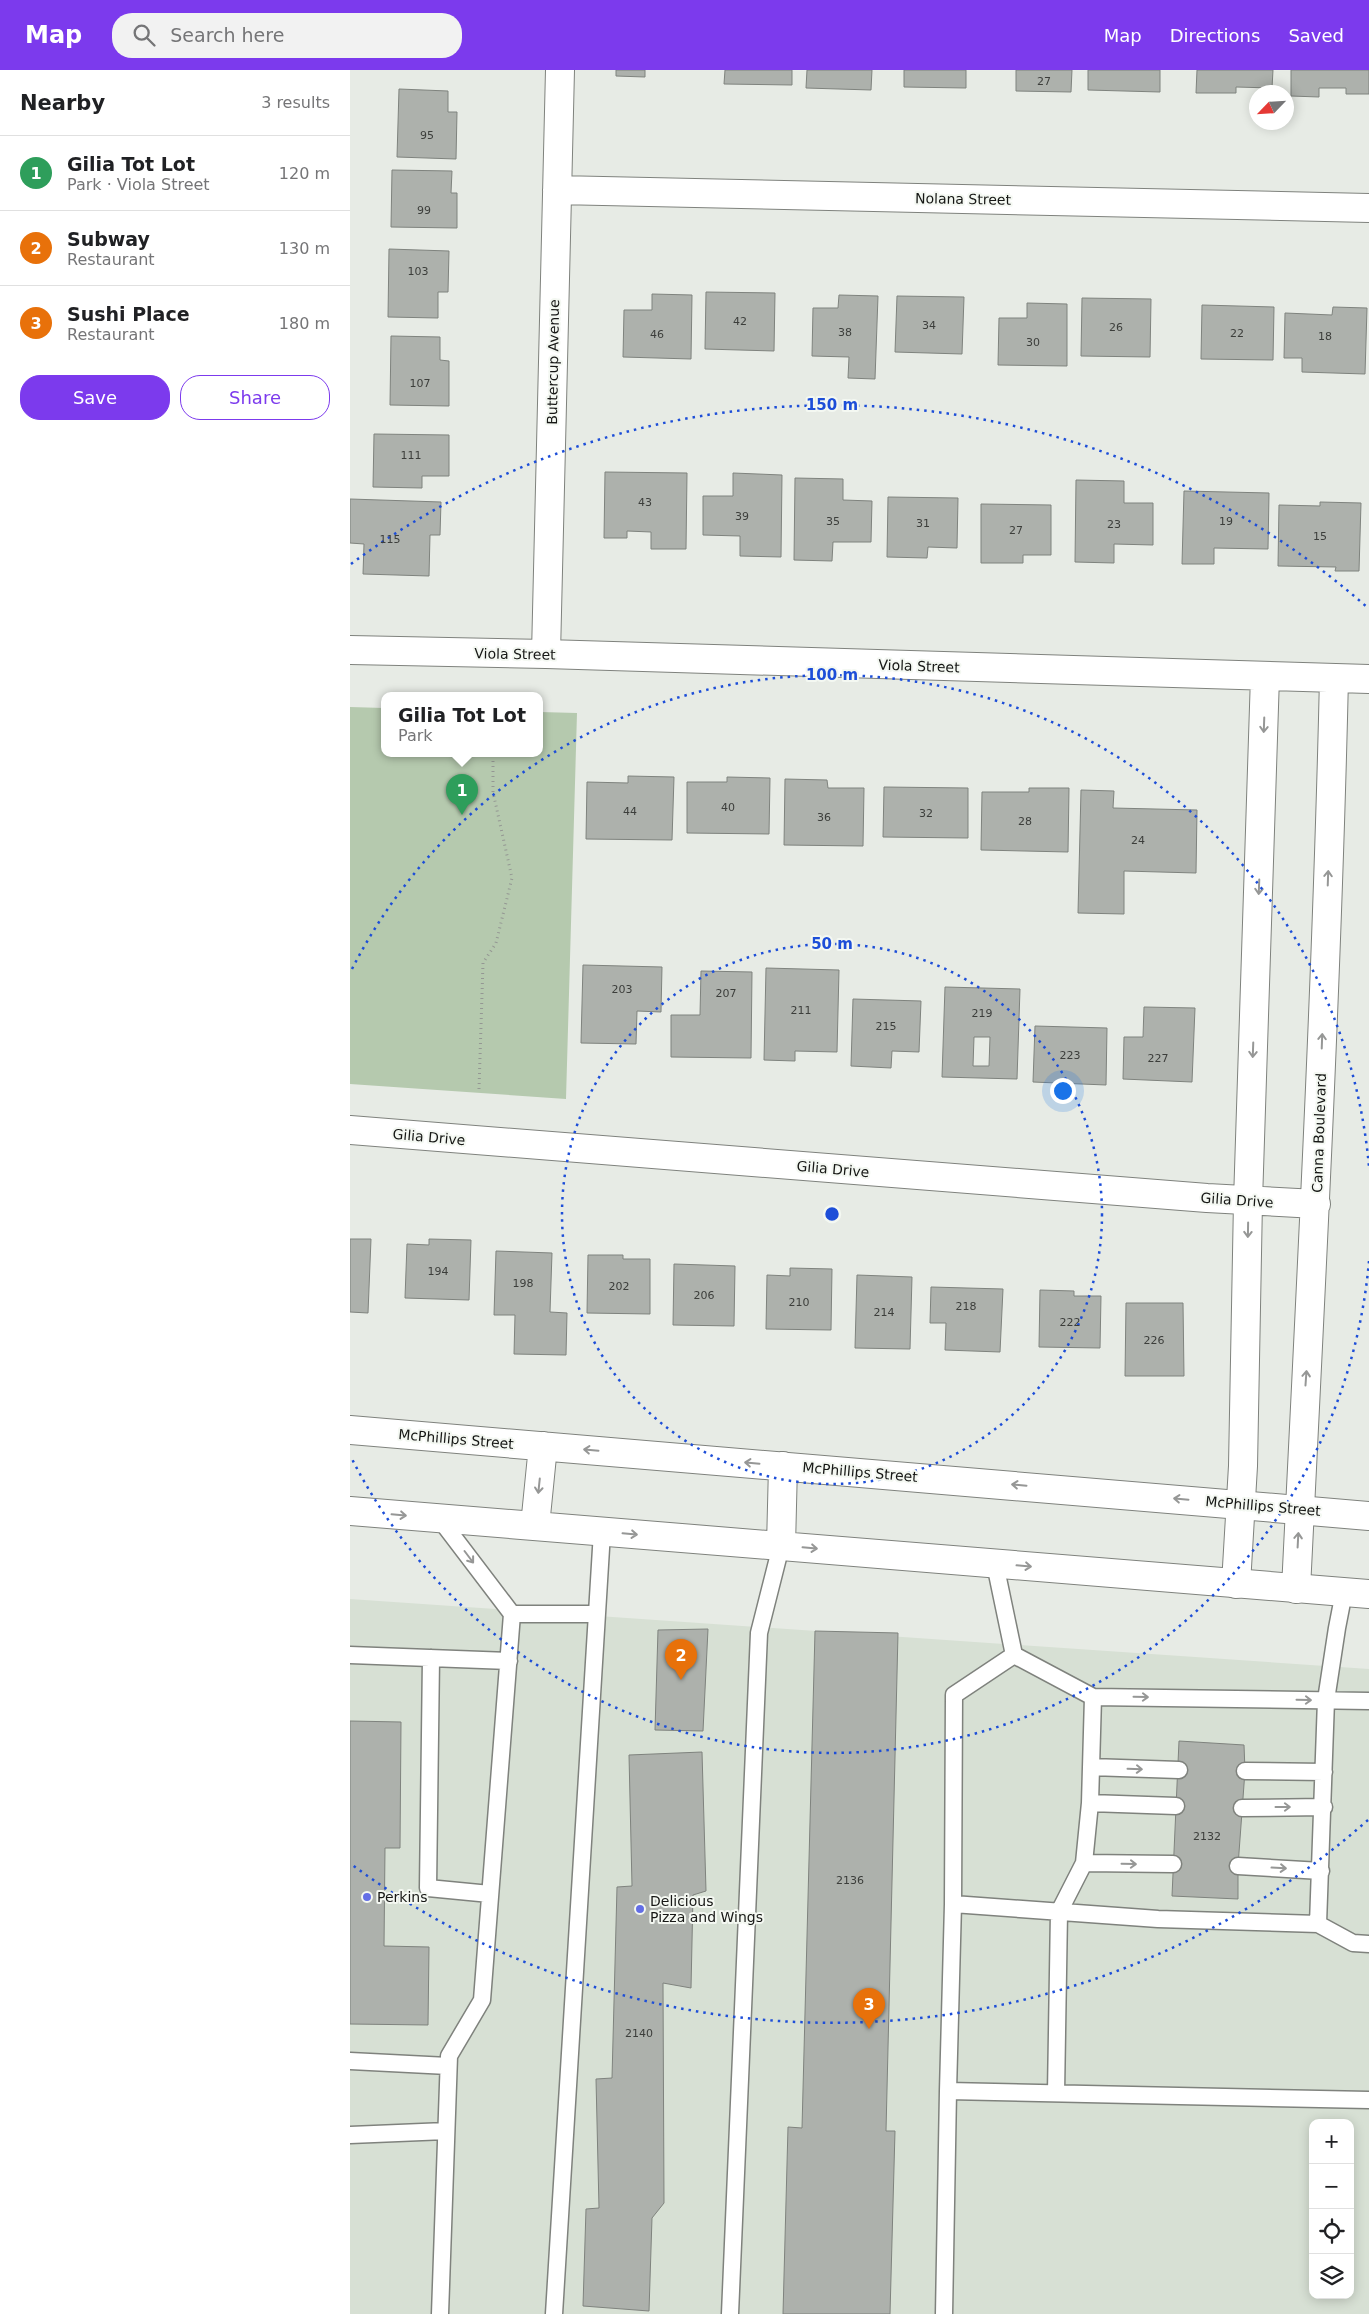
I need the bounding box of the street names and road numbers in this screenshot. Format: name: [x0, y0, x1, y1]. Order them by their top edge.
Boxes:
street label: Nolana Street: [915, 190, 1012, 208]
street label: Buttercup Avenue: [544, 299, 562, 425]
street label: Viola Street: [474, 645, 556, 663]
street label: Viola Street: [878, 657, 960, 675]
street label: Canna Boulevard: [1309, 1073, 1329, 1193]
street label: Gilia Drive: [392, 1126, 466, 1148]
street label: Gilia Drive: [796, 1158, 870, 1180]
street label: Gilia Drive: [1200, 1189, 1274, 1211]
street label: McPhillips Street: [398, 1426, 515, 1452]
street label: McPhillips Street: [802, 1459, 919, 1485]
street label: McPhillips Street: [1205, 1493, 1322, 1519]

